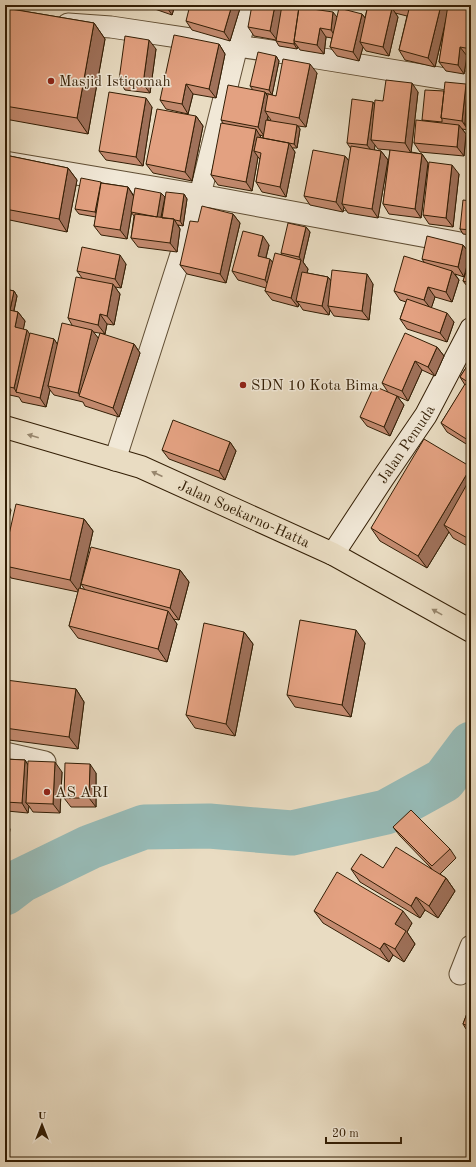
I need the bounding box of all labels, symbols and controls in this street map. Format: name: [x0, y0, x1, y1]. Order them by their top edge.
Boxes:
place label: Masjid Istiqomah: [59, 75, 171, 90]
marker: Masjid Istiqomah: [46, 76, 56, 86]
place label: SDN 10 Kota Bima: [251, 379, 379, 394]
marker: SDN 10 Kota Bima: [238, 380, 248, 390]
street label: Jalan Pemuda: [376, 403, 439, 487]
one-way arrow: [27, 433, 39, 439]
one-way arrow: [151, 471, 163, 477]
street label: Jalan Soekarno-Hatta: [175, 479, 312, 552]
one-way arrow: [431, 609, 443, 616]
place label: AS ARI: [55, 786, 108, 801]
marker: AS ARI: [42, 787, 52, 797]
north arrow: [22, 1105, 62, 1145]
text: U: [38, 1111, 47, 1122]
scale bar: [326, 1119, 401, 1145]
text: 20 m: [332, 1128, 359, 1140]

